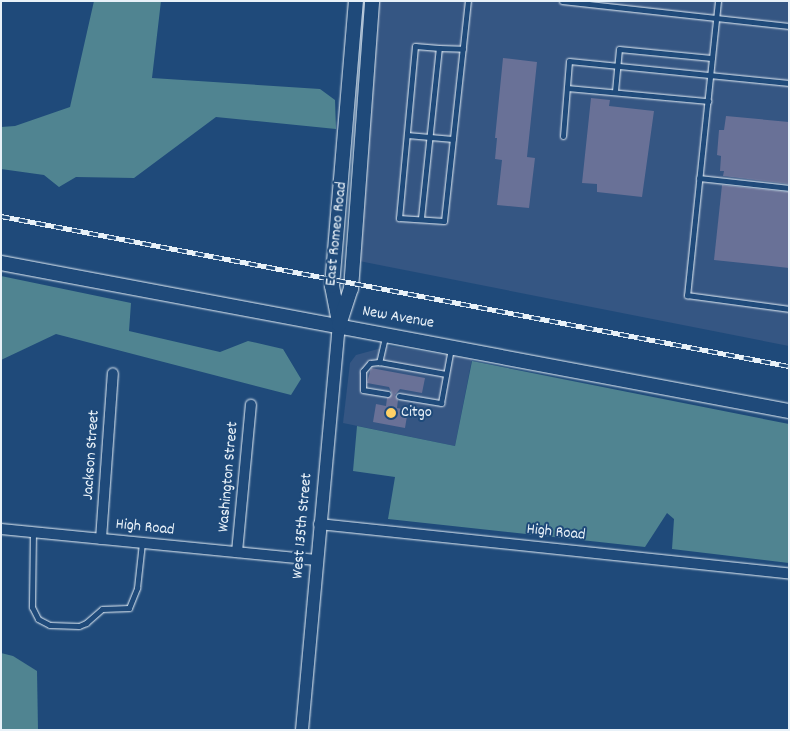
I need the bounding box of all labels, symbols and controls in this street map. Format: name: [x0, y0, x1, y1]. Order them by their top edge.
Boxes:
street label: East Romeo Road: [322, 181, 352, 287]
street label: New Avenue: [361, 302, 435, 334]
place label: Citgo: [401, 403, 432, 423]
marker: Citgo: [385, 407, 397, 419]
street label: Jackson Street: [79, 409, 105, 501]
street label: Washington Street: [215, 421, 243, 533]
street label: West 135th Street: [289, 472, 317, 580]
street label: High Road: [115, 515, 175, 541]
street label: High Road: [526, 520, 586, 546]

